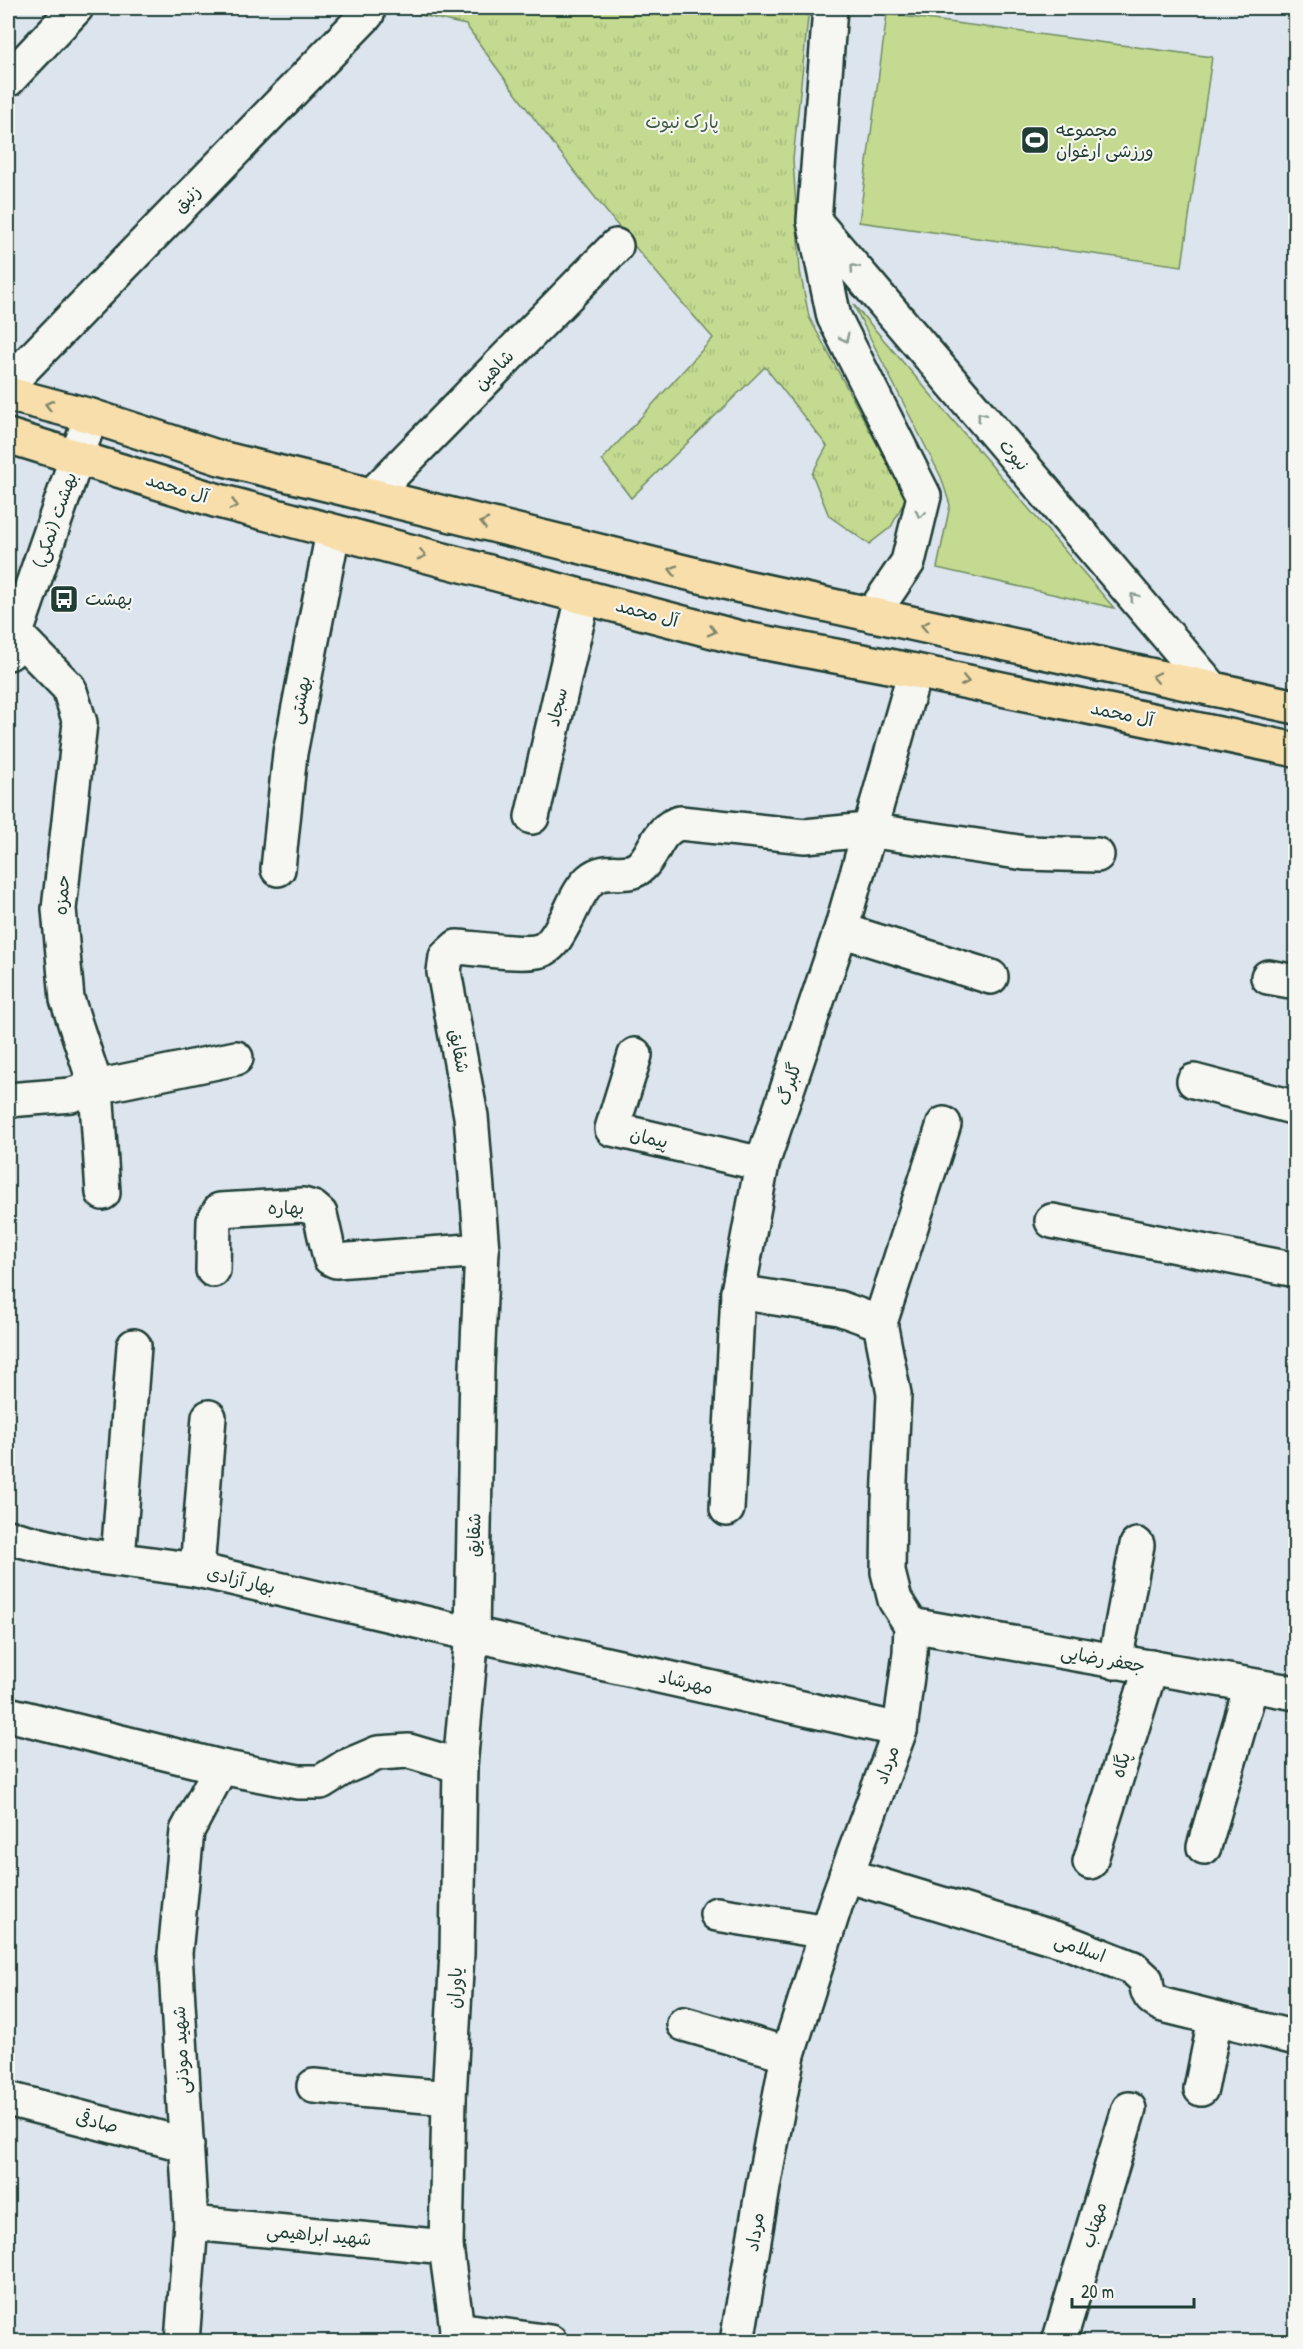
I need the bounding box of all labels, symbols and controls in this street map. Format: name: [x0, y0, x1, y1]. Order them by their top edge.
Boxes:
park label: پارک نبوت: [645, 109, 719, 134]
place label: مجموعه ورزشی ارغوان: [1056, 117, 1154, 163]
sports icon: مجموعه ورزشی ارغوان: [1019, 124, 1051, 156]
street label: زنبق: [167, 179, 206, 218]
one-way arrow: [850, 264, 861, 275]
one-way arrow: [837, 332, 849, 343]
street label: شاهین: [468, 344, 519, 396]
one-way arrow: [44, 400, 55, 412]
one-way arrow: [977, 412, 988, 423]
street label: نبوت: [994, 433, 1035, 476]
street label: آل محمد: [143, 466, 213, 509]
street label: بهشت (نمکی): [26, 468, 83, 571]
one-way arrow: [228, 498, 238, 510]
one-way arrow: [914, 509, 927, 519]
one-way arrow: [479, 517, 489, 530]
one-way arrow: [416, 548, 427, 560]
one-way arrow: [668, 564, 678, 577]
bus stop icon: بهشت: [48, 583, 80, 615]
place label: بهشت: [85, 586, 132, 611]
street label: آل محمد: [613, 592, 683, 633]
one-way arrow: [1131, 593, 1142, 604]
one-way arrow: [920, 621, 930, 634]
one-way arrow: [706, 624, 717, 636]
one-way arrow: [1152, 671, 1162, 684]
street label: بهشتی: [283, 674, 316, 726]
one-way arrow: [960, 674, 970, 687]
street label: سجاد: [540, 685, 573, 729]
street label: آل محمد: [1088, 695, 1158, 733]
street label: حمزه: [48, 874, 75, 916]
street label: شقایق: [443, 1027, 476, 1075]
street label: گلبرگ: [770, 1059, 807, 1108]
street label: پیمان: [628, 1121, 671, 1154]
street label: بهاره: [268, 1195, 304, 1220]
street label: شقایق: [461, 1513, 486, 1557]
street label: بهار آزادی: [204, 1560, 278, 1600]
street label: جعفر رضایی: [1059, 1639, 1147, 1678]
street label: مهرشاد: [656, 1663, 716, 1700]
street label: مرداد: [868, 1742, 905, 1788]
street label: پگاه: [1105, 1749, 1136, 1781]
street label: اسلامی: [1051, 1927, 1109, 1968]
street label: یاوران: [441, 1967, 468, 2009]
street label: شهید موذنی: [166, 2005, 195, 2095]
street label: صادقی: [73, 2104, 121, 2139]
street label: مهتاب: [1075, 2199, 1112, 2251]
street label: مرداد: [739, 2210, 770, 2253]
street label: شهید ابراهیمی: [265, 2217, 373, 2252]
scale bar: [1072, 2271, 1194, 2309]
text: 20 m: [1081, 2279, 1114, 2304]

